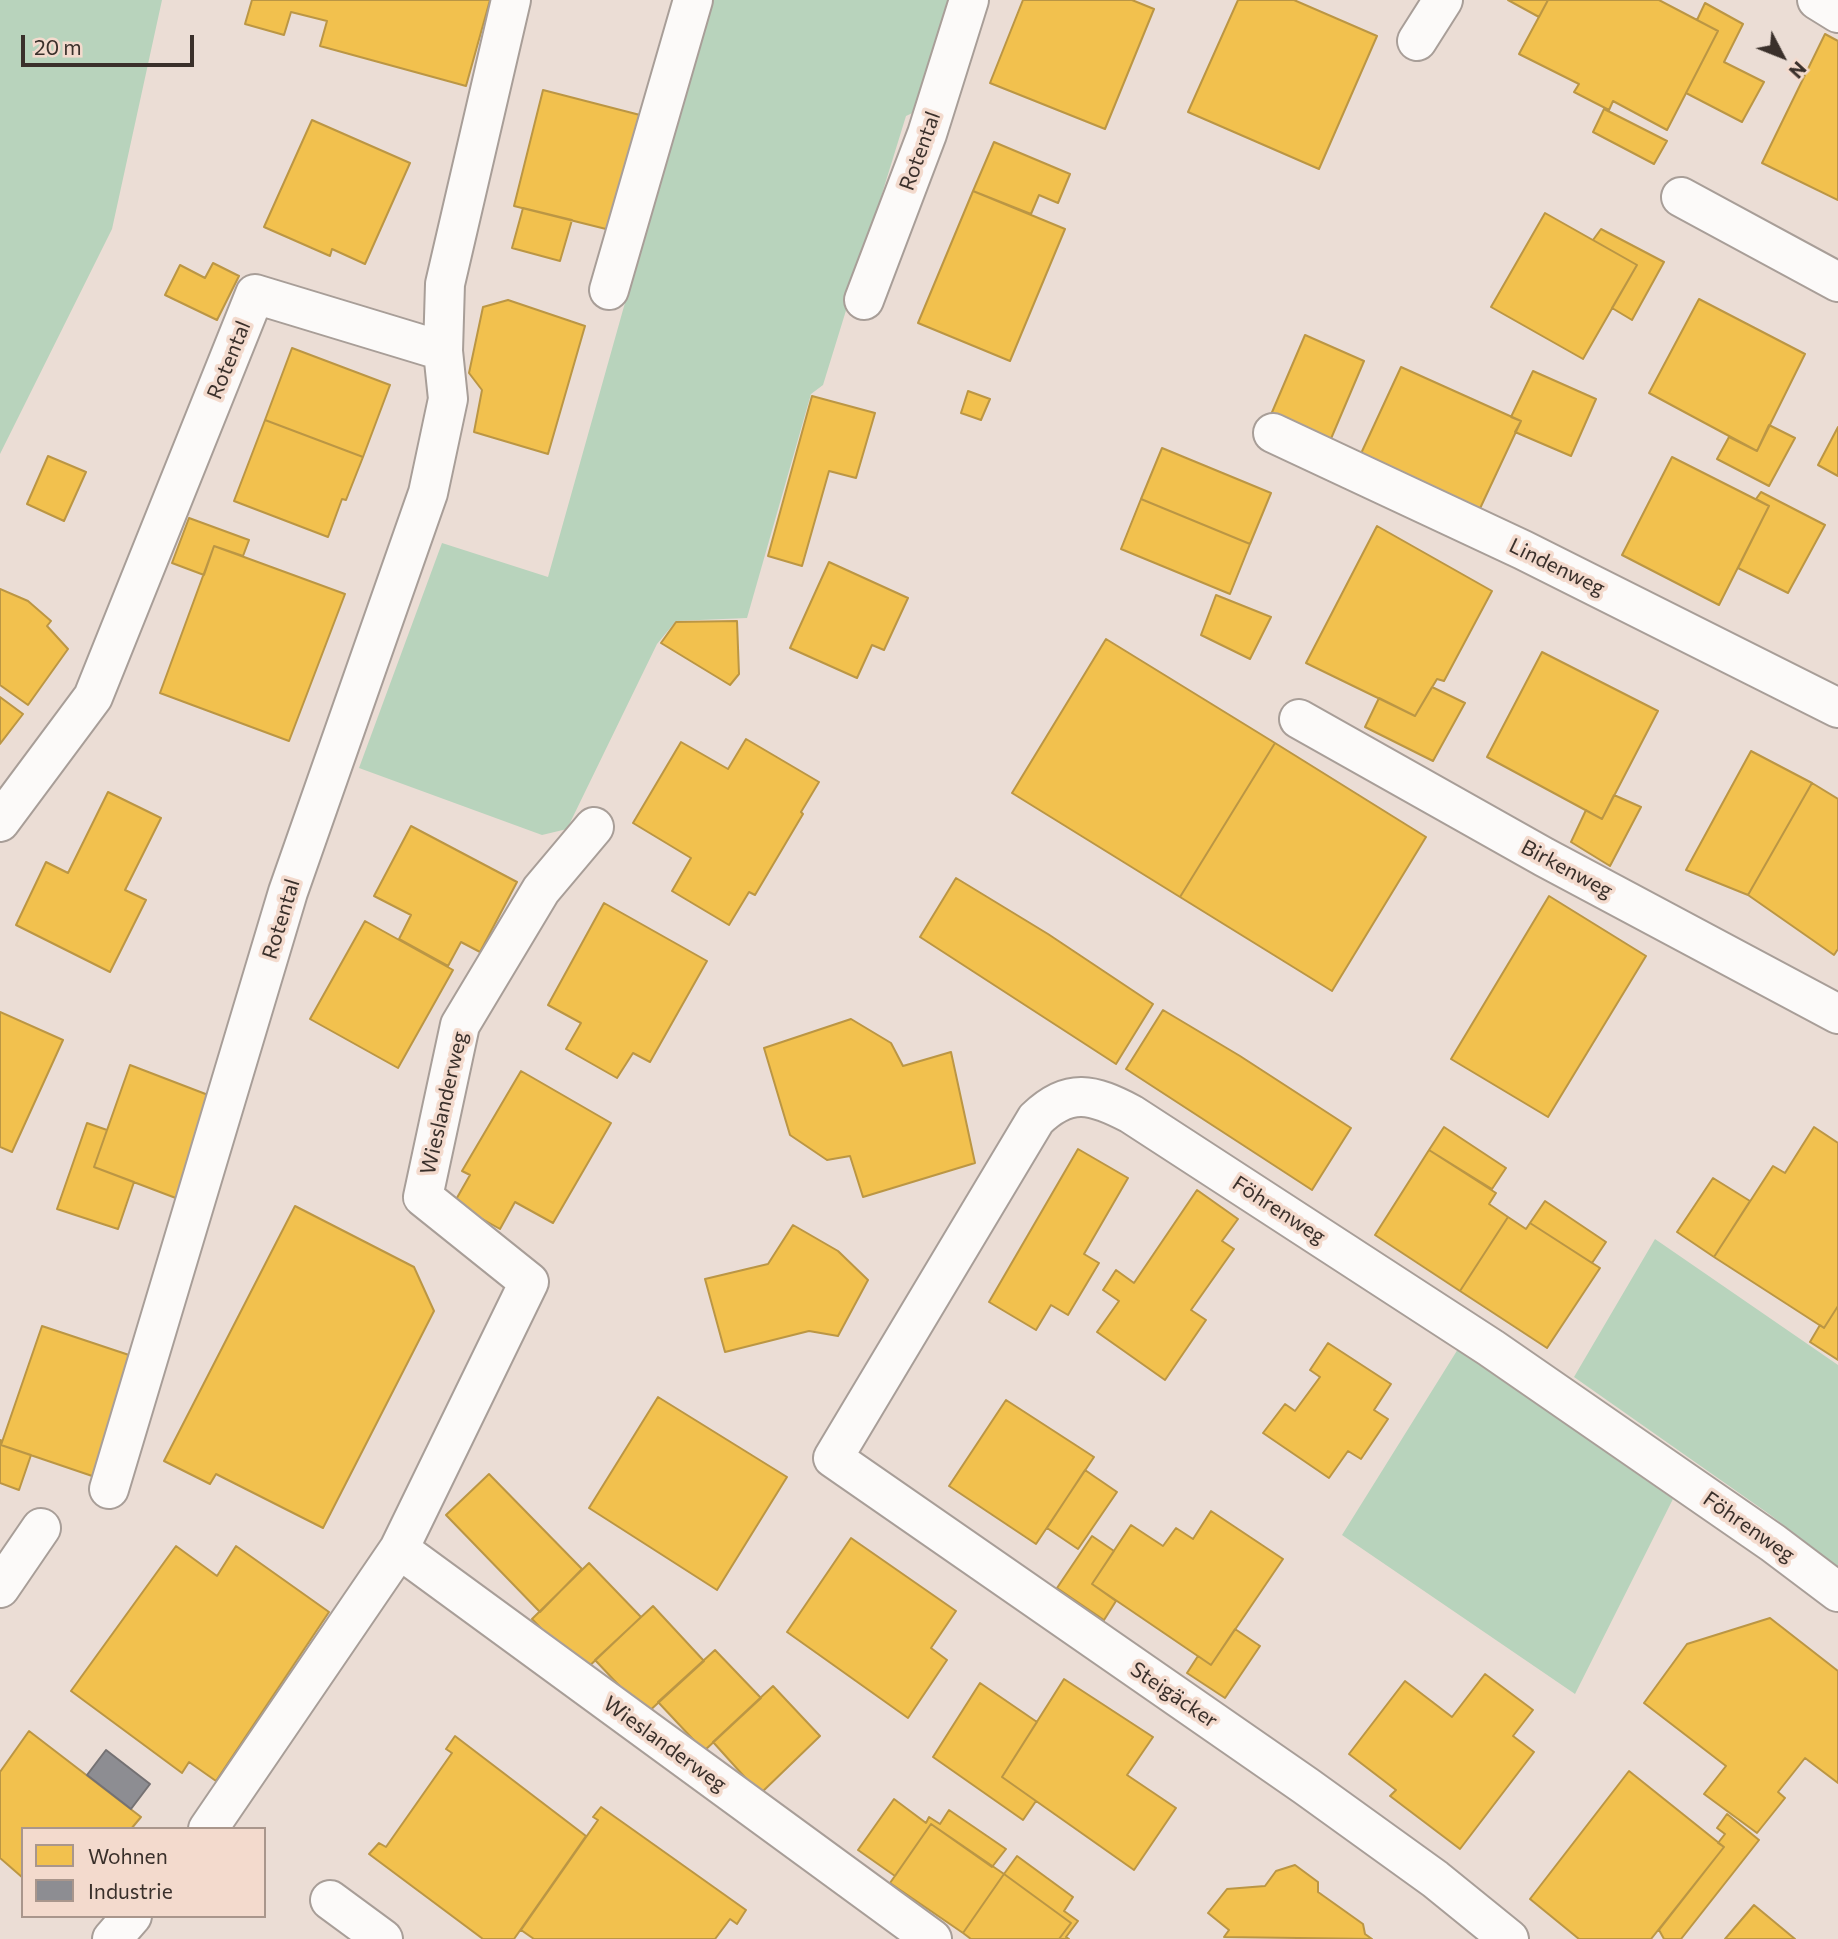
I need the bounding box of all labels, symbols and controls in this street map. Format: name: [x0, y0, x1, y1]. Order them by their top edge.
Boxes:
scale bar: [24, 21, 198, 65]
north arrow: [1747, 21, 1817, 91]
text: 20 m: [34, 34, 82, 59]
text: N: [1785, 57, 1811, 83]
street label: Rotental: [894, 108, 946, 194]
street label: Rotental: [202, 317, 256, 403]
street label: Lindenweg: [1505, 533, 1609, 601]
street label: Birkenweg: [1517, 834, 1617, 904]
street label: Rotental: [257, 876, 305, 962]
street label: Wieslanderweg: [415, 1029, 473, 1177]
street label: Föhrenweg: [1228, 1171, 1330, 1249]
street label: Föhrenweg: [1698, 1486, 1800, 1568]
street label: Steigäcker: [1126, 1657, 1222, 1733]
street label: Wieslanderweg: [598, 1691, 732, 1797]
legend: [21, 1827, 266, 1918]
text: Wohnen: [88, 1843, 168, 1868]
text: Industrie: [88, 1878, 173, 1903]

